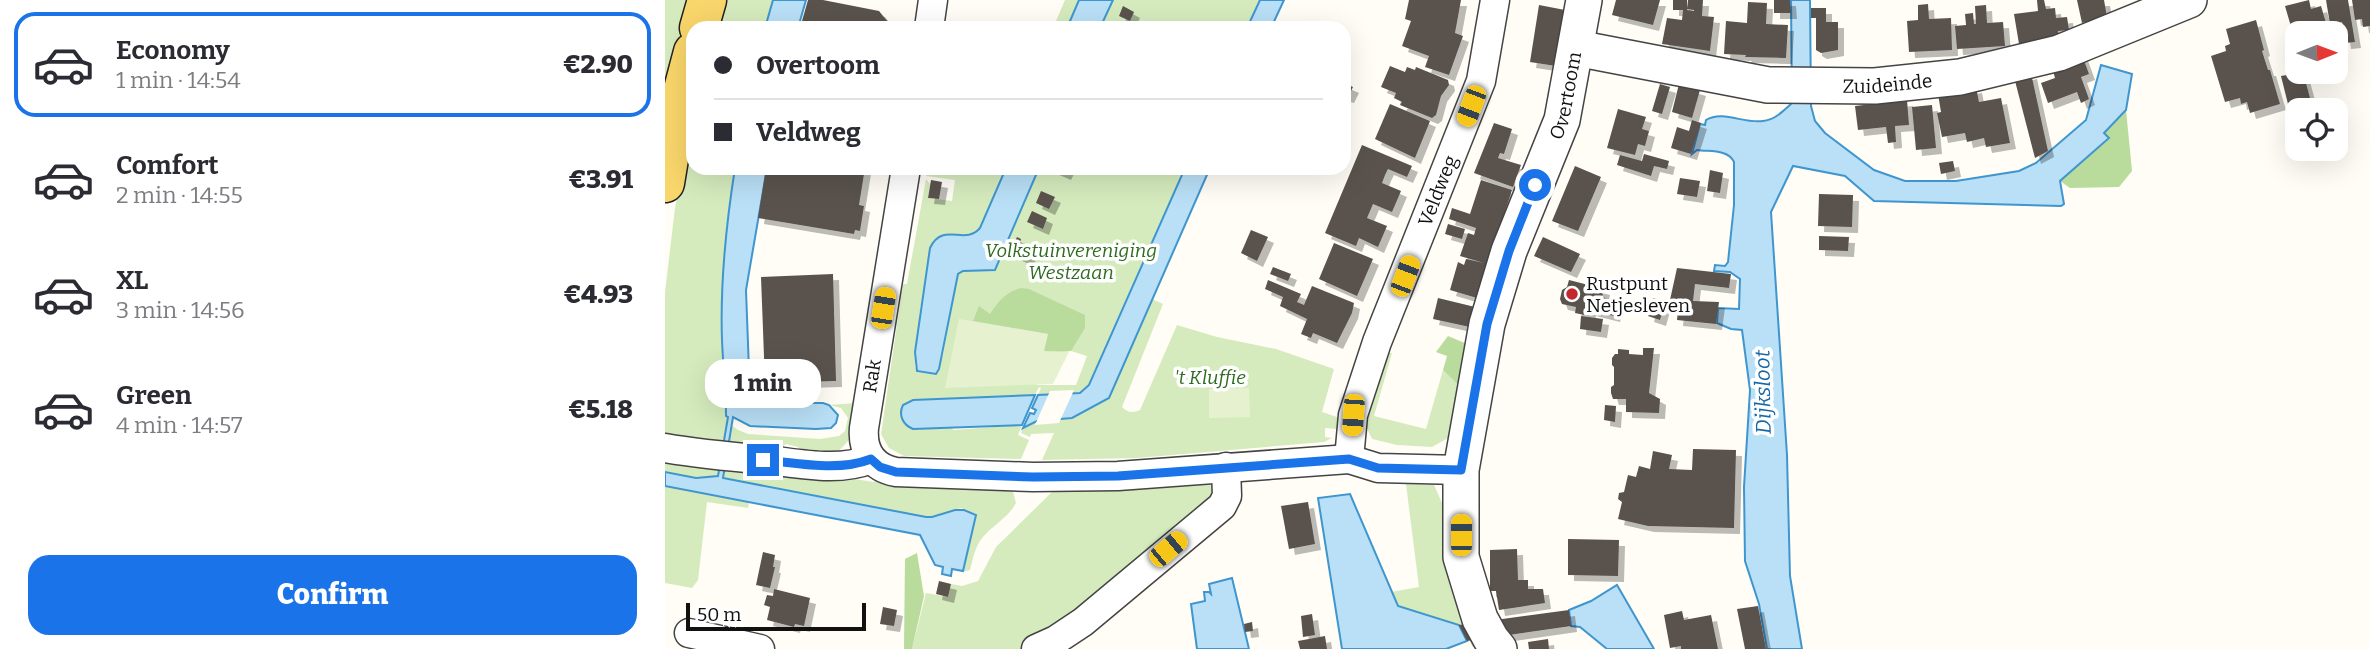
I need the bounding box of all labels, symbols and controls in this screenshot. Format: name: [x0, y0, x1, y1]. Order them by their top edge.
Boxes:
north arrow: [2285, 21, 2349, 84]
map controls: [2285, 21, 2348, 161]
icon: car: [32, 33, 95, 96]
text: Economy: [116, 35, 230, 66]
text: €2.90: [563, 49, 633, 80]
text: Overtoom: [756, 50, 880, 81]
street label: Overtoom: [1544, 50, 1586, 143]
text: 1 min · 14:54: [116, 66, 241, 94]
street label: Zuideinde: [1842, 69, 1933, 98]
car: [1454, 83, 1489, 129]
button: locate: [2285, 98, 2348, 161]
text: Veldweg: [756, 117, 861, 148]
icon: car: [32, 148, 95, 211]
text: Comfort: [116, 150, 219, 181]
street label: Veldweg: [1413, 151, 1462, 229]
text: €3.91: [569, 164, 633, 195]
route start: [1519, 169, 1551, 201]
text: 2 min · 14:55: [116, 181, 243, 209]
park label: Volkstuinvereniging Westzaan: [985, 239, 1157, 284]
car: [1388, 253, 1423, 299]
icon: car: [32, 263, 95, 326]
text: XL: [116, 265, 148, 296]
place label: Rustpunt Netjesleven: [1586, 272, 1690, 317]
text: €4.93: [563, 279, 633, 310]
car: [870, 286, 897, 330]
marker: Rustpunt Netjesleven: [1564, 286, 1580, 302]
text: 3 min · 14:56: [116, 296, 245, 324]
water label: Dijksloot: [1749, 349, 1777, 434]
callout: 1 min: [705, 358, 821, 407]
street label: Rak: [858, 358, 886, 394]
park label: 't Kluffie: [1174, 366, 1246, 389]
text: 1 min: [734, 369, 792, 397]
icon: car: [32, 378, 95, 441]
text: Green: [116, 380, 192, 411]
car: [1342, 393, 1365, 437]
text: €5.18: [568, 394, 633, 425]
text: 4 min · 14:57: [116, 411, 242, 439]
route end: [747, 444, 779, 476]
car: [1451, 514, 1472, 556]
car: [1146, 527, 1191, 571]
button: Confirm: [28, 555, 637, 635]
scale bar: [686, 600, 866, 632]
text: 50 m: [697, 603, 741, 626]

